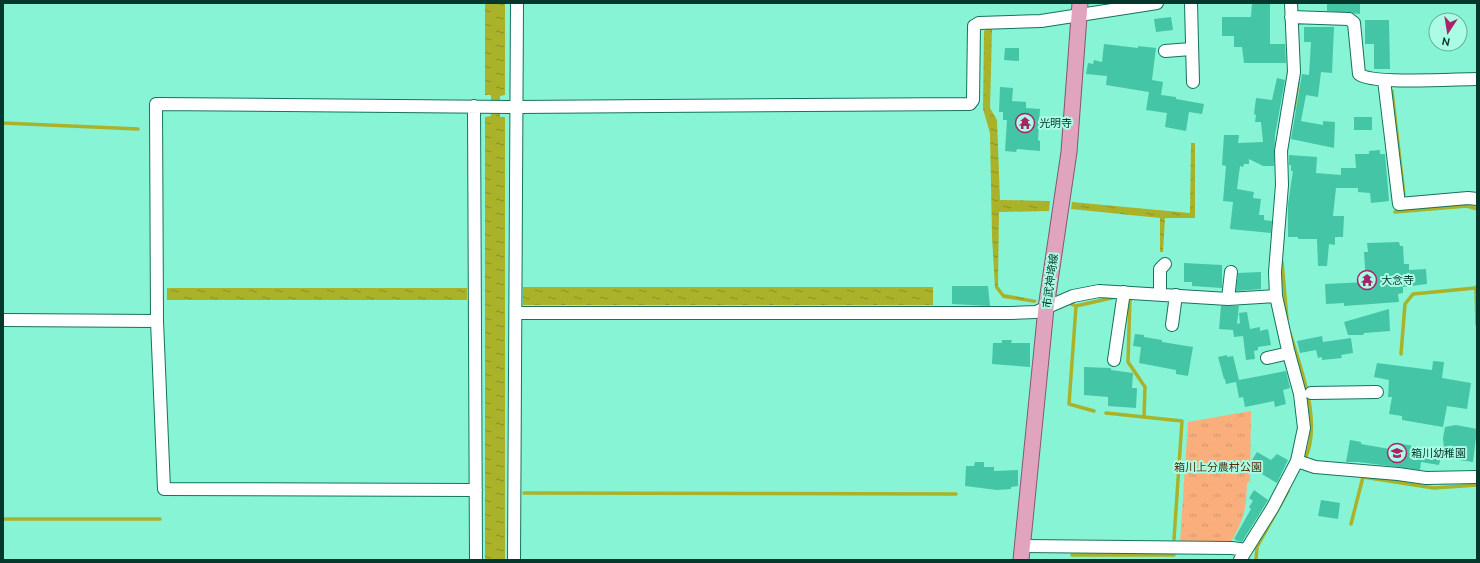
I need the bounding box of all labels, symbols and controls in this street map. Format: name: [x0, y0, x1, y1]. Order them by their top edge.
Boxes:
north arrow: [1428, 12, 1468, 52]
text: N: [1441, 35, 1451, 49]
temple icon: 光明寺: [1014, 112, 1036, 134]
place label: 光明寺: [1039, 117, 1072, 129]
street label: 市武神埼線: [1040, 253, 1060, 309]
temple icon: 大念寺: [1356, 269, 1378, 291]
place label: 大念寺: [1381, 274, 1414, 286]
school or university icon: 箱川幼稚園: [1386, 442, 1408, 464]
place label: 箱川幼稚園: [1411, 447, 1466, 459]
park label: 箱川上分農村公園: [1174, 461, 1262, 473]

